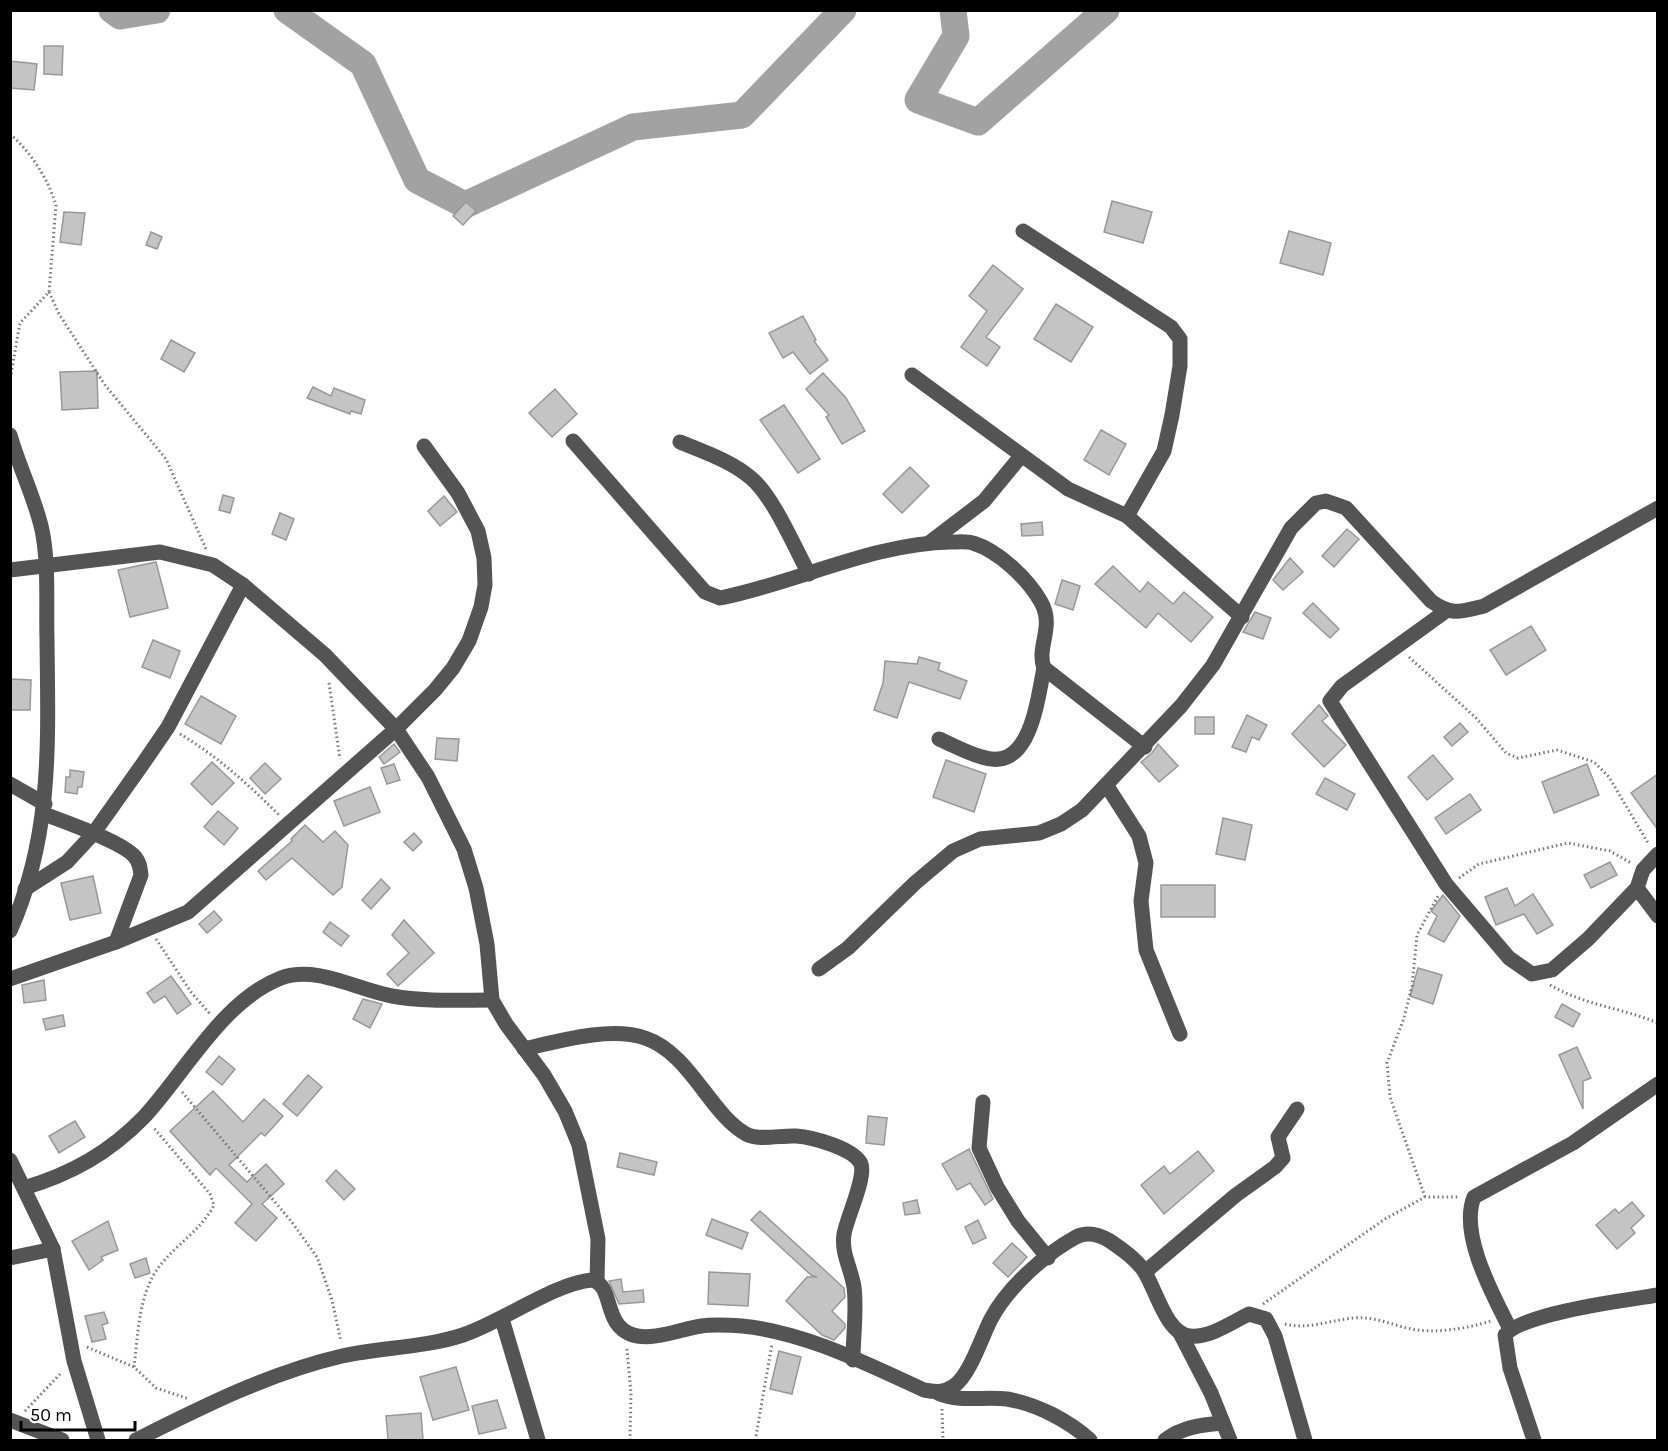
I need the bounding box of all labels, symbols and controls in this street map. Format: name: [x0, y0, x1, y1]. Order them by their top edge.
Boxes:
scale bar: [21, 1394, 135, 1432]
text: 50 m: [30, 1404, 72, 1426]

